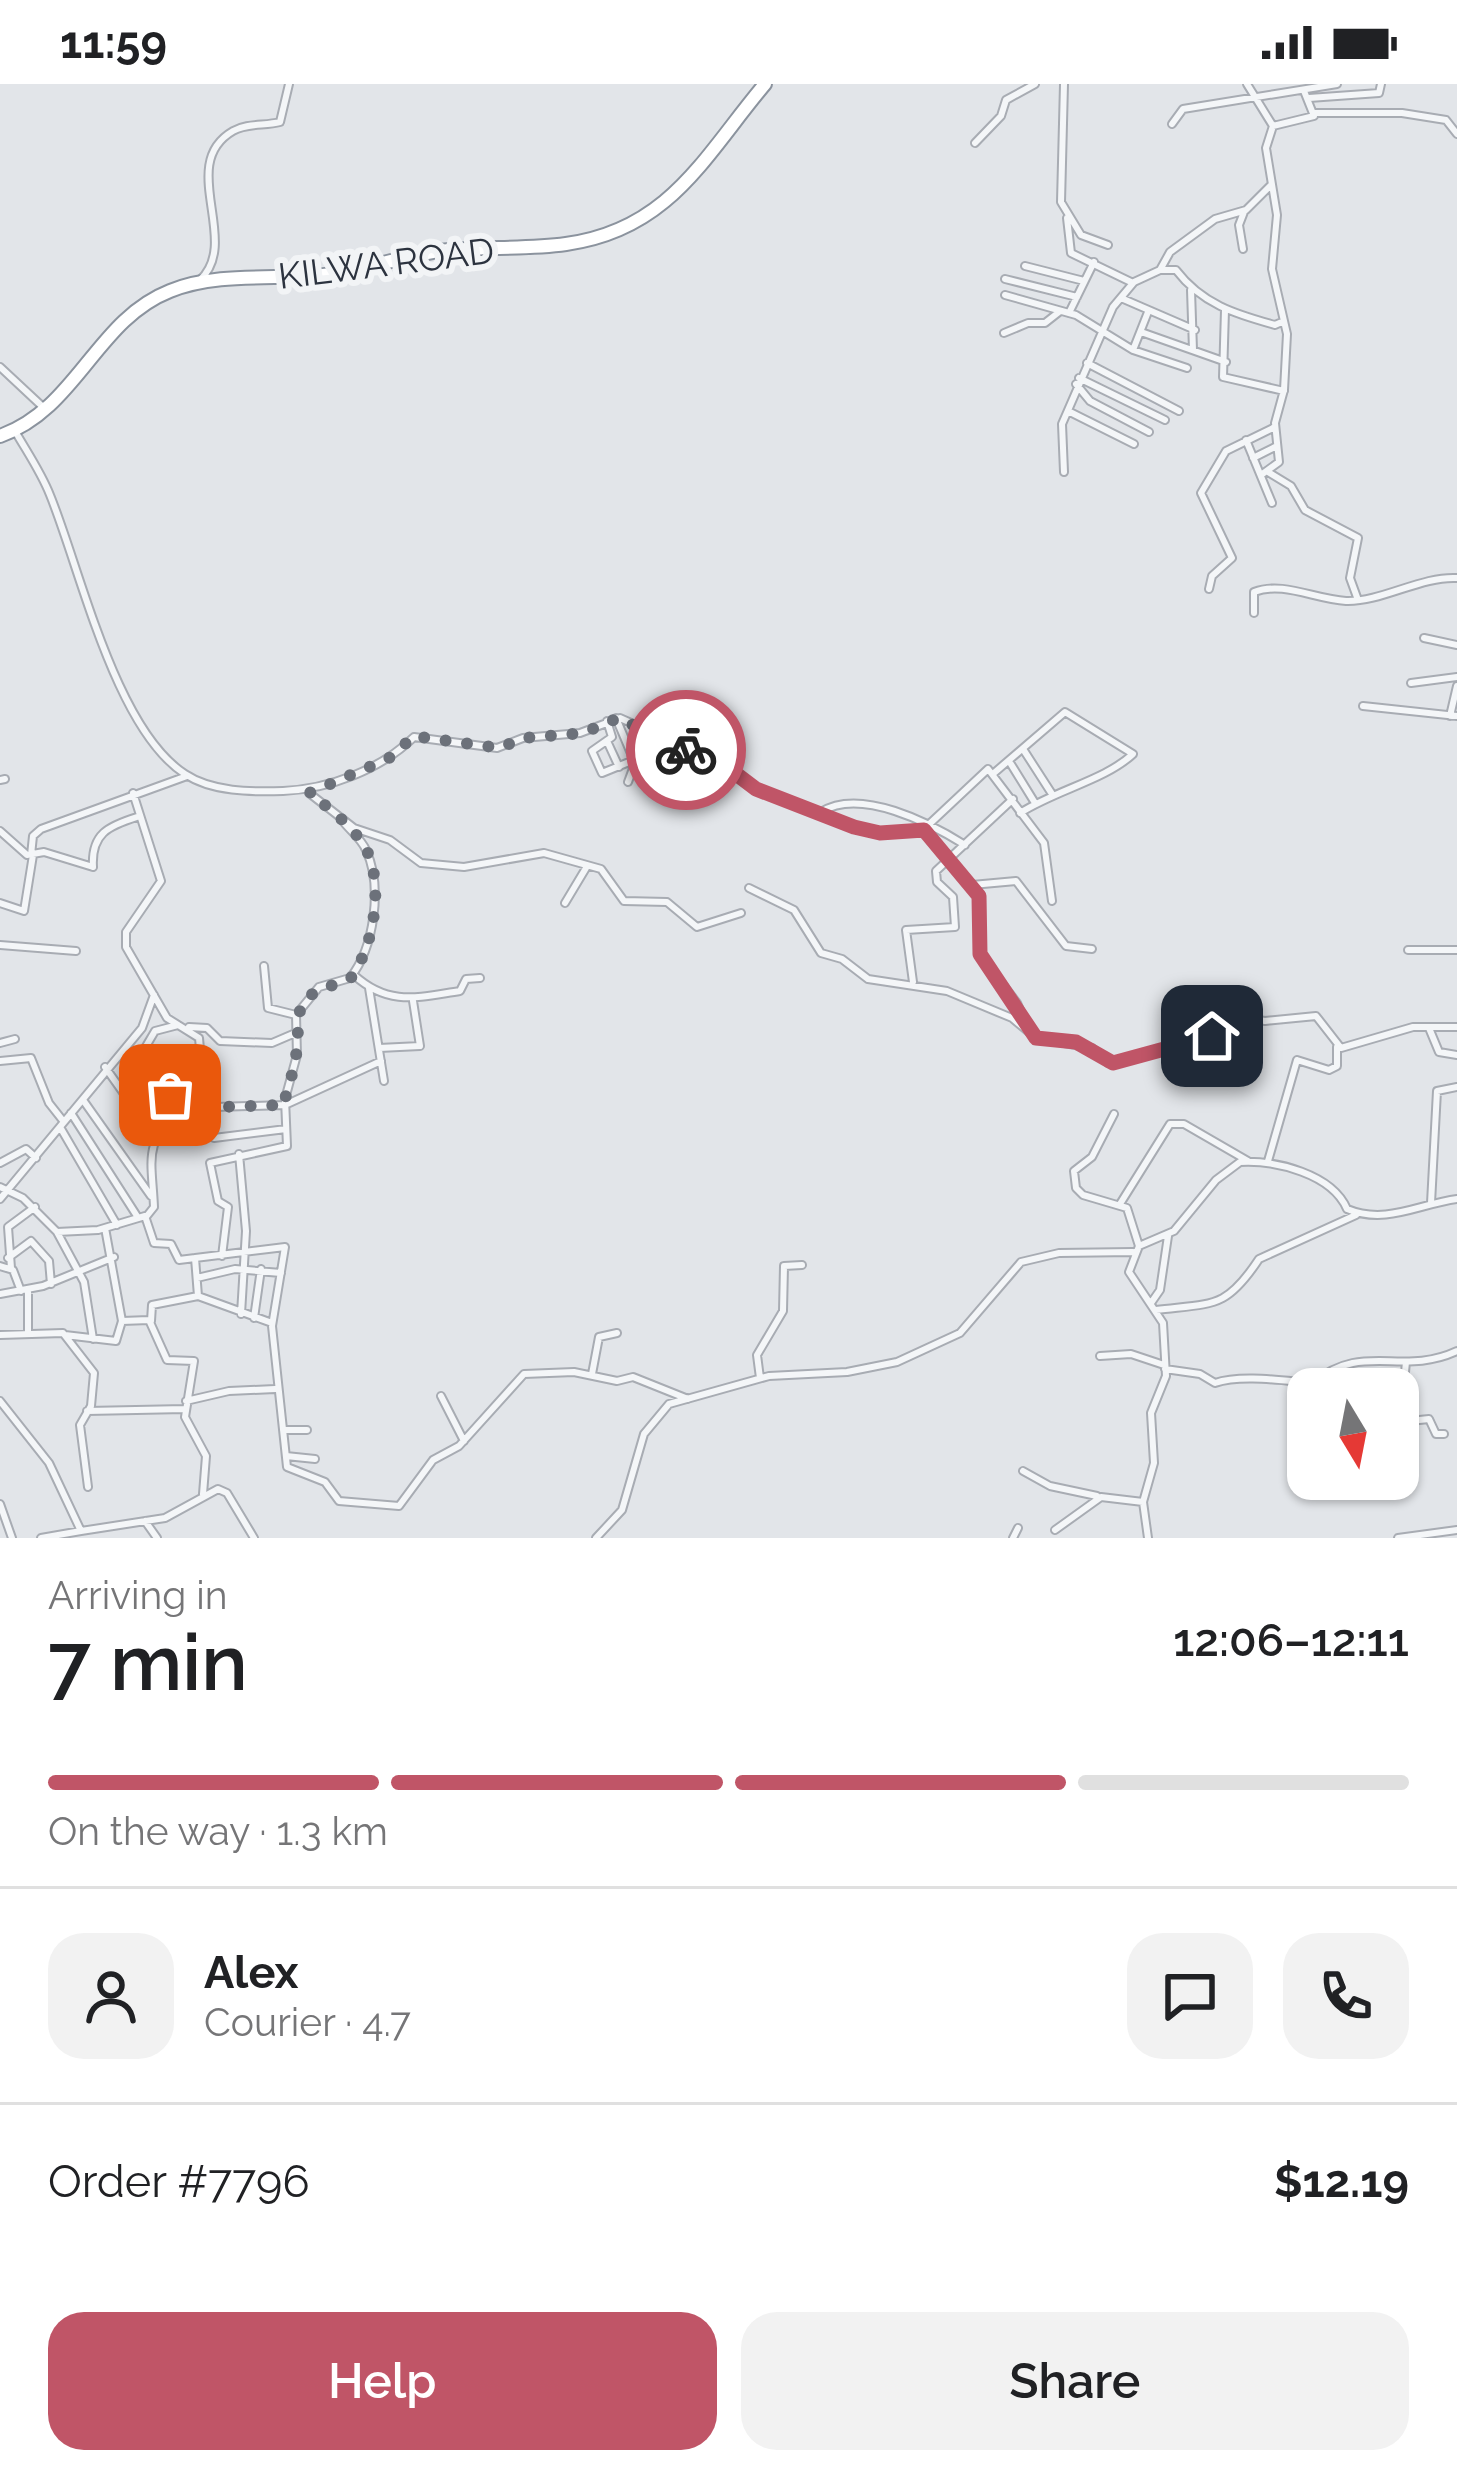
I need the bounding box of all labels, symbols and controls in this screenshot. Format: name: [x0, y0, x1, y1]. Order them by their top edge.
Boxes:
text: 11:59: [60, 16, 167, 69]
street label: KILWA ROAD: [276, 229, 496, 297]
courier: [626, 690, 746, 810]
icon: bike: [653, 717, 719, 783]
pin: [1161, 985, 1263, 1087]
icon: home: [1179, 1003, 1245, 1069]
pin: [119, 1044, 221, 1146]
icon: bag: [137, 1062, 203, 1128]
north arrow: [1287, 1368, 1419, 1500]
map controls: [1287, 1368, 1419, 1500]
text: Arriving in: [48, 1572, 228, 1618]
text: 12:06–12:11: [1173, 1614, 1409, 1667]
text: 7 min: [48, 1617, 248, 1708]
text: On the way · 1.3 km: [48, 1808, 388, 1854]
button: person: [48, 1933, 174, 2059]
button: chat: [1127, 1933, 1253, 2059]
button: phone: [1283, 1933, 1409, 2059]
text: Alex: [204, 1946, 298, 1999]
text: Courier · 4.7: [204, 1999, 411, 2045]
text: Order #7796: [48, 2155, 310, 2208]
text: $12.19: [1274, 2155, 1409, 2208]
button: Help: [48, 2312, 717, 2450]
button: Share: [741, 2312, 1409, 2450]

